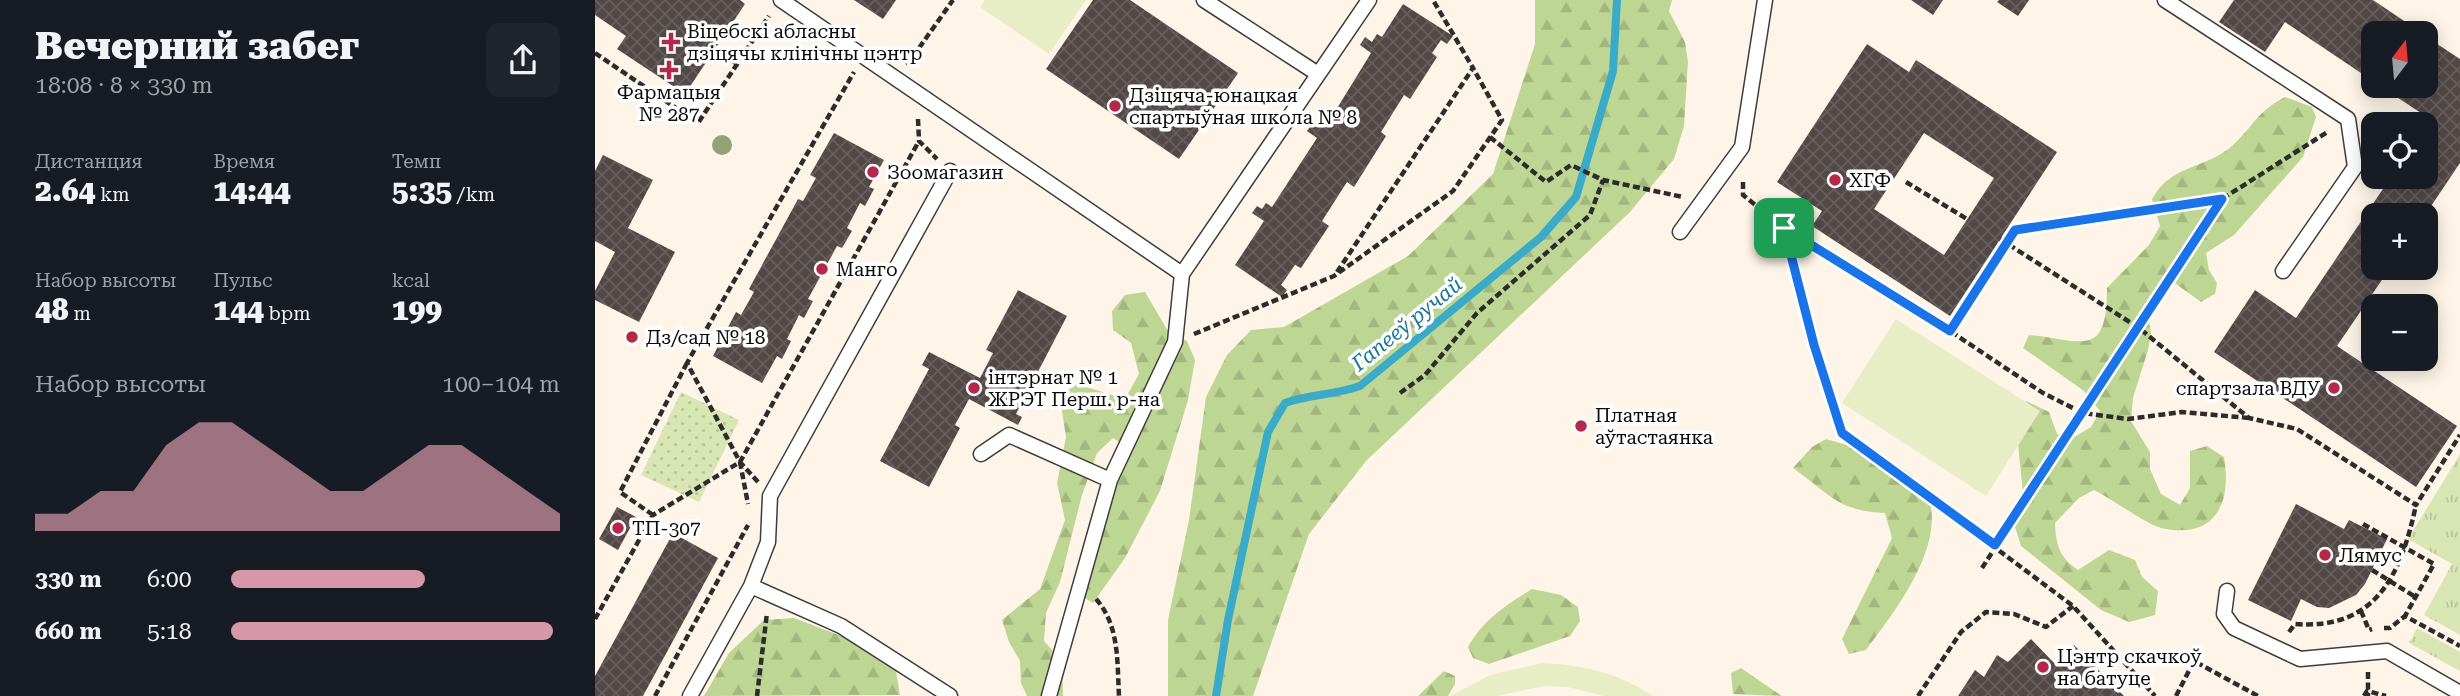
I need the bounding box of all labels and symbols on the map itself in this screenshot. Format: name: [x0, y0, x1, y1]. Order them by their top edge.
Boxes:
place label: Віцебскі абласны дзіцячы клінічны цэнтр: [687, 20, 923, 65]
north arrow: [2361, 21, 2438, 98]
marker: Віцебскі абласны дзіцячы клінічны цэнтр: [661, 32, 681, 52]
marker: Фармацыя № 287: [661, 62, 677, 78]
place label: Фармацыя № 287: [617, 81, 721, 126]
place label: Дзіцяча-юнацкая спартыўная школа № 8: [1129, 84, 1357, 129]
marker: Дзіцяча-юнацкая спартыўная школа № 8: [1107, 98, 1123, 114]
place label: Зоомагазин: [887, 161, 1004, 184]
marker: Зоомагазин: [865, 164, 881, 180]
place label: ХГФ: [1849, 169, 1891, 192]
marker: ХГФ: [1827, 172, 1843, 188]
pin: [1754, 198, 1814, 258]
place label: Манго: [836, 258, 898, 281]
marker: Манго: [814, 261, 830, 277]
water label: Гапееў ручай: [1346, 272, 1467, 376]
place label: Дз/сад № 18: [646, 326, 765, 349]
marker: Дз/сад № 18: [624, 329, 640, 345]
place label: інтэрнат № 1 ЖРЭТ Перш. р-на: [988, 366, 1161, 411]
place label: спартзала ВДУ: [2176, 377, 2320, 400]
marker: інтэрнат № 1 ЖРЭТ Перш. р-на: [966, 380, 982, 396]
marker: спартзала ВДУ: [2326, 380, 2342, 396]
place label: Платная аўтастаянка: [1595, 404, 1714, 449]
marker: Платная аўтастаянка: [1573, 418, 1589, 434]
place label: ТП-307: [632, 517, 701, 540]
marker: ТП-307: [610, 520, 626, 536]
place label: Лямус: [2339, 544, 2402, 567]
marker: Лямус: [2317, 547, 2333, 563]
place label: Цэнтр скачкоў на батуце: [2057, 645, 2202, 690]
marker: Цэнтр скачкоў на батуце: [2035, 659, 2051, 675]

